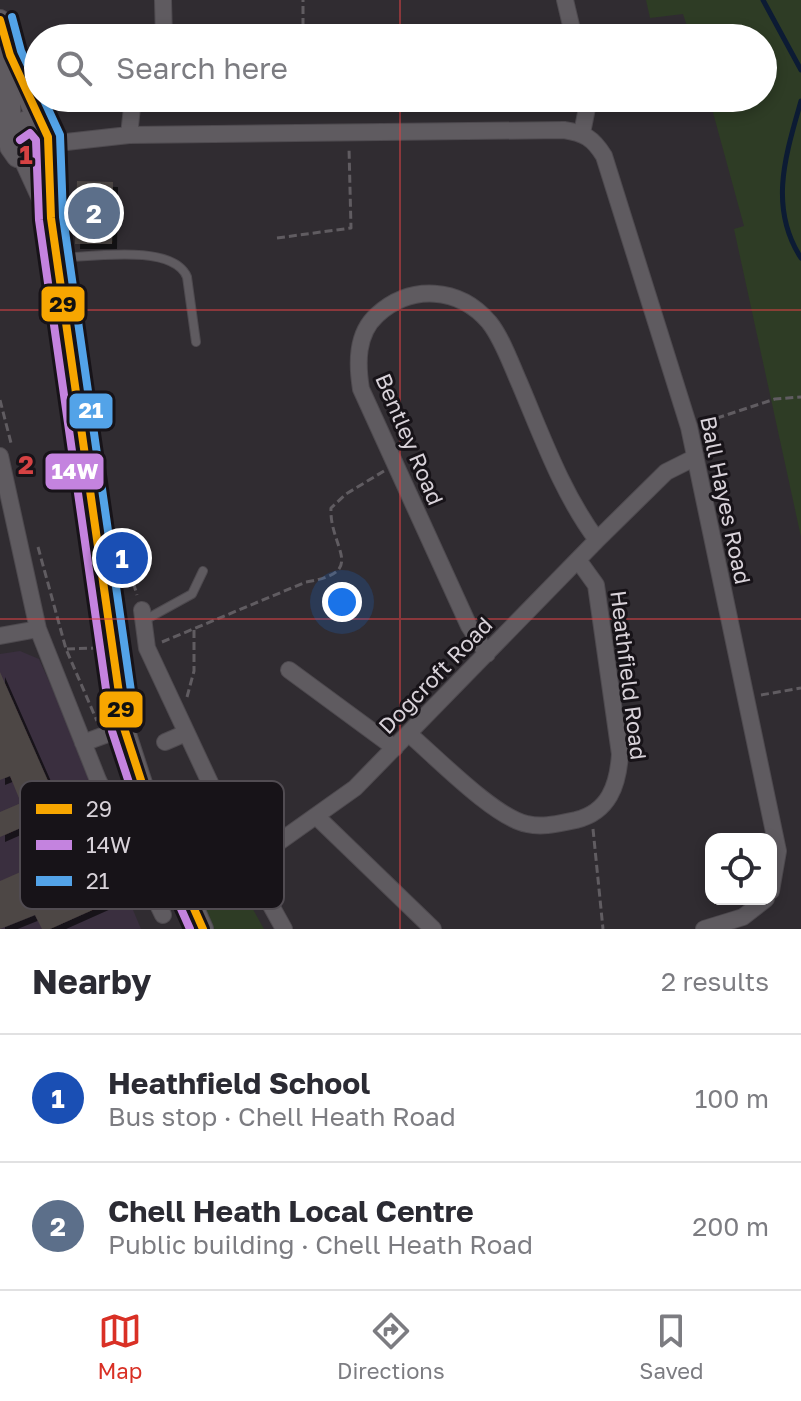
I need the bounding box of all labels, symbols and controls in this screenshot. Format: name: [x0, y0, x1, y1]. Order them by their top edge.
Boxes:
search box: [24, 24, 777, 112]
icon: search: [52, 46, 96, 90]
text: Search here: [116, 50, 288, 86]
text: 1: [19, 139, 33, 170]
pin: 2: [68, 183, 120, 243]
line badge: 29: [40, 285, 86, 323]
text: 29: [49, 290, 77, 317]
street label: Bentley Road: [370, 369, 450, 509]
line badge: 21: [68, 392, 114, 430]
text: 21: [79, 396, 103, 423]
street label: Ball Hayes Road: [695, 413, 757, 587]
text: 2: [18, 449, 34, 480]
line badge: 14W: [44, 452, 105, 491]
text: 14W: [51, 457, 99, 484]
pin: 1: [96, 528, 148, 588]
your location: [322, 582, 362, 622]
street label: Heathfield Road: [605, 589, 653, 761]
street label: Dogcroft Road: [373, 611, 497, 739]
line badge: 29: [98, 690, 144, 729]
text: 29: [107, 695, 135, 722]
legend: [20, 781, 284, 909]
text: 29: [86, 795, 112, 822]
text: 14W: [86, 831, 131, 858]
map controls: [705, 833, 777, 905]
button: locate: [705, 833, 777, 905]
text: 21: [86, 867, 110, 894]
text: Nearby: [32, 961, 152, 1001]
text: 2 results: [661, 966, 769, 997]
text: Heathfield School: [108, 1065, 370, 1101]
text: 1: [51, 1083, 65, 1114]
text: 100 m: [695, 1083, 769, 1114]
text: Bus stop · Chell Heath Road: [108, 1101, 456, 1132]
text: Chell Heath Local Centre: [108, 1193, 474, 1229]
text: 2: [50, 1211, 66, 1242]
text: 200 m: [692, 1211, 769, 1242]
text: Public building · Chell Heath Road: [108, 1229, 533, 1260]
tab: Map: [97, 1309, 142, 1384]
tab: Directions: [337, 1309, 445, 1384]
tab: Saved: [639, 1309, 704, 1384]

